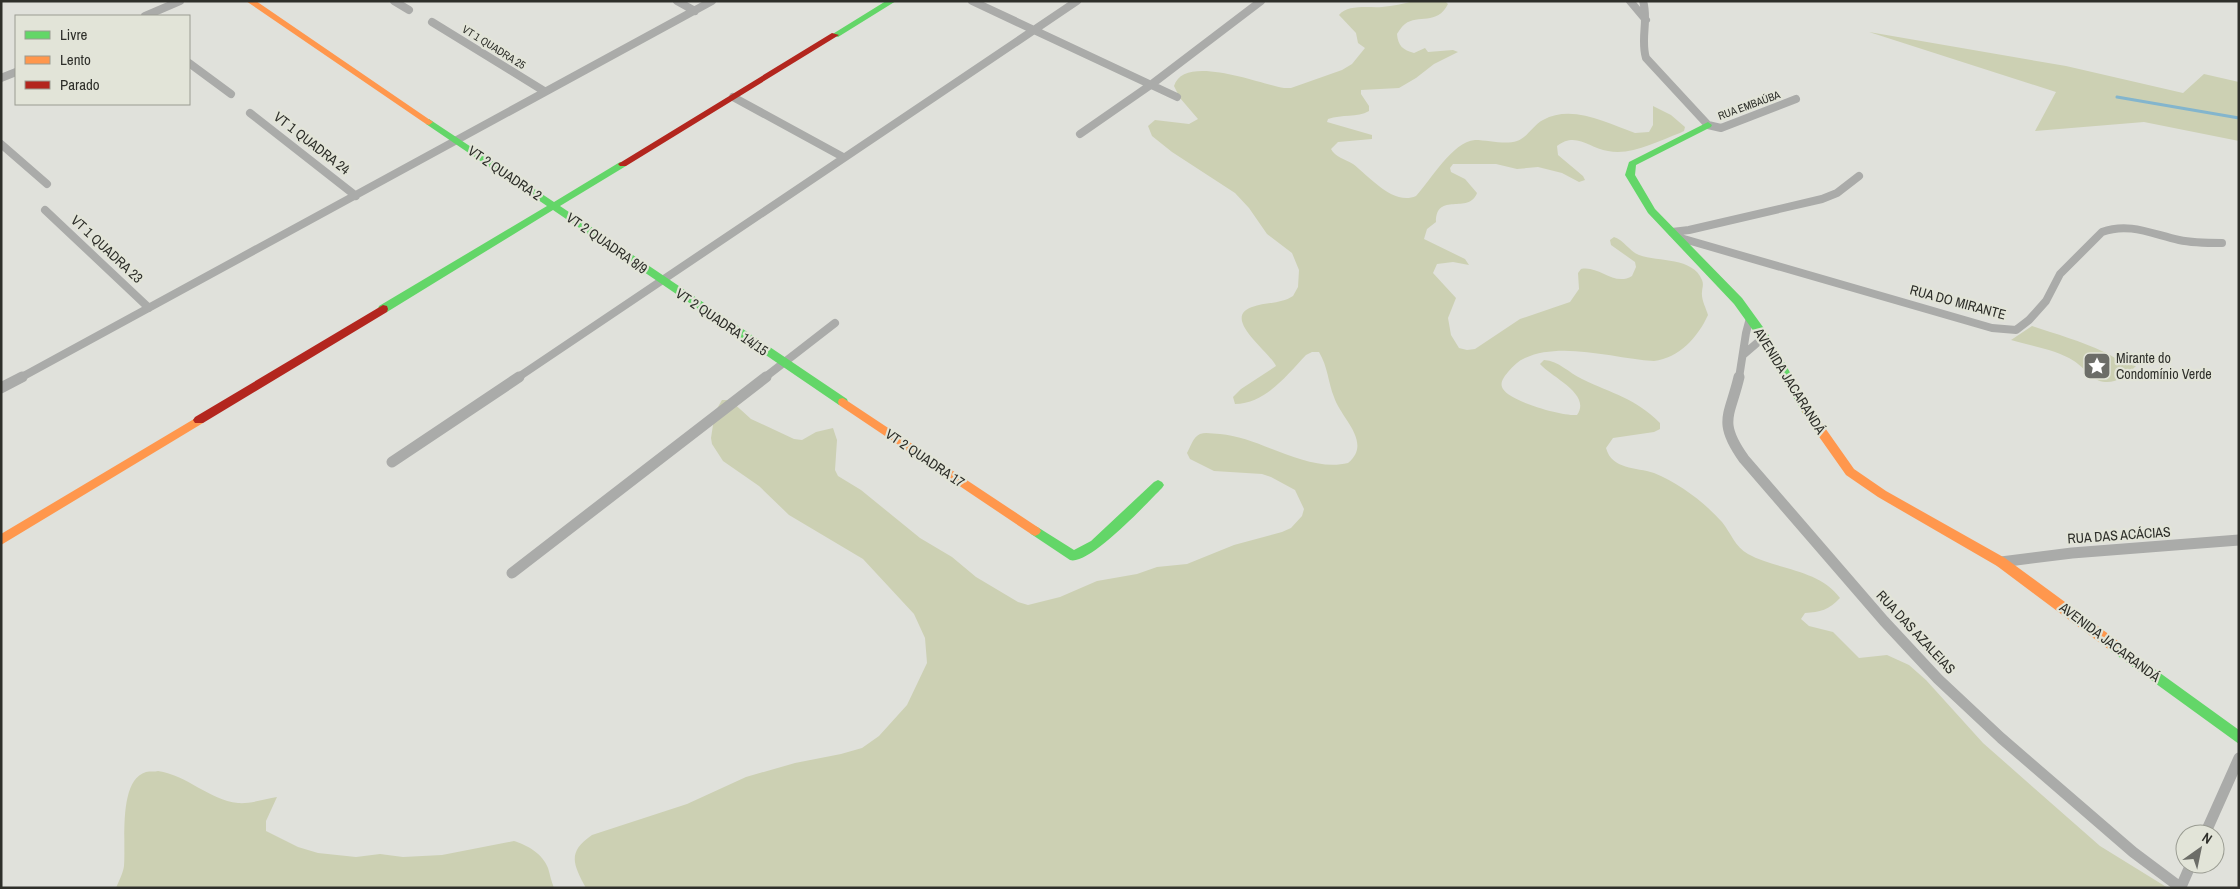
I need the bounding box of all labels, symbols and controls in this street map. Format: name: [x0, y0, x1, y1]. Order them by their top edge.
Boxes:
legend: [15, 15, 190, 105]
street label: VT 1 QUADRA 25: [460, 22, 528, 72]
text: Livre: [60, 24, 88, 45]
text: Lento: [60, 49, 91, 70]
text: Parado: [60, 74, 100, 95]
street label: RUA EMBAÚBA: [1716, 87, 1783, 123]
street label: VT 1 QUADRA 24: [270, 108, 354, 179]
street label: VT 2 QUADRA 2: [465, 142, 545, 204]
street label: VT 2 QUADRA 8/9: [563, 208, 651, 278]
street label: VT 1 QUADRA 23: [67, 211, 147, 287]
street label: RUA DO MIRANTE: [1908, 281, 2008, 323]
street label: VT 2 QUADRA 14/15: [672, 284, 772, 360]
street label: AVENIDA JACARANDÁ: [1750, 324, 1830, 438]
place label: Mirante do Condomínio Verde: [2116, 349, 2212, 383]
place icon: Mirante do Condomínio Verde: [2082, 351, 2112, 381]
street label: VT 2 QUADRA 17: [882, 425, 968, 491]
street label: RUA DAS ACÁCIAS: [2067, 522, 2172, 548]
street label: RUA DAS AZALEIAS: [1873, 586, 1960, 678]
street label: AVENIDA JACARANDÁ: [2055, 598, 2164, 686]
north arrow: [2175, 824, 2225, 874]
text: N: [2199, 828, 2215, 848]

